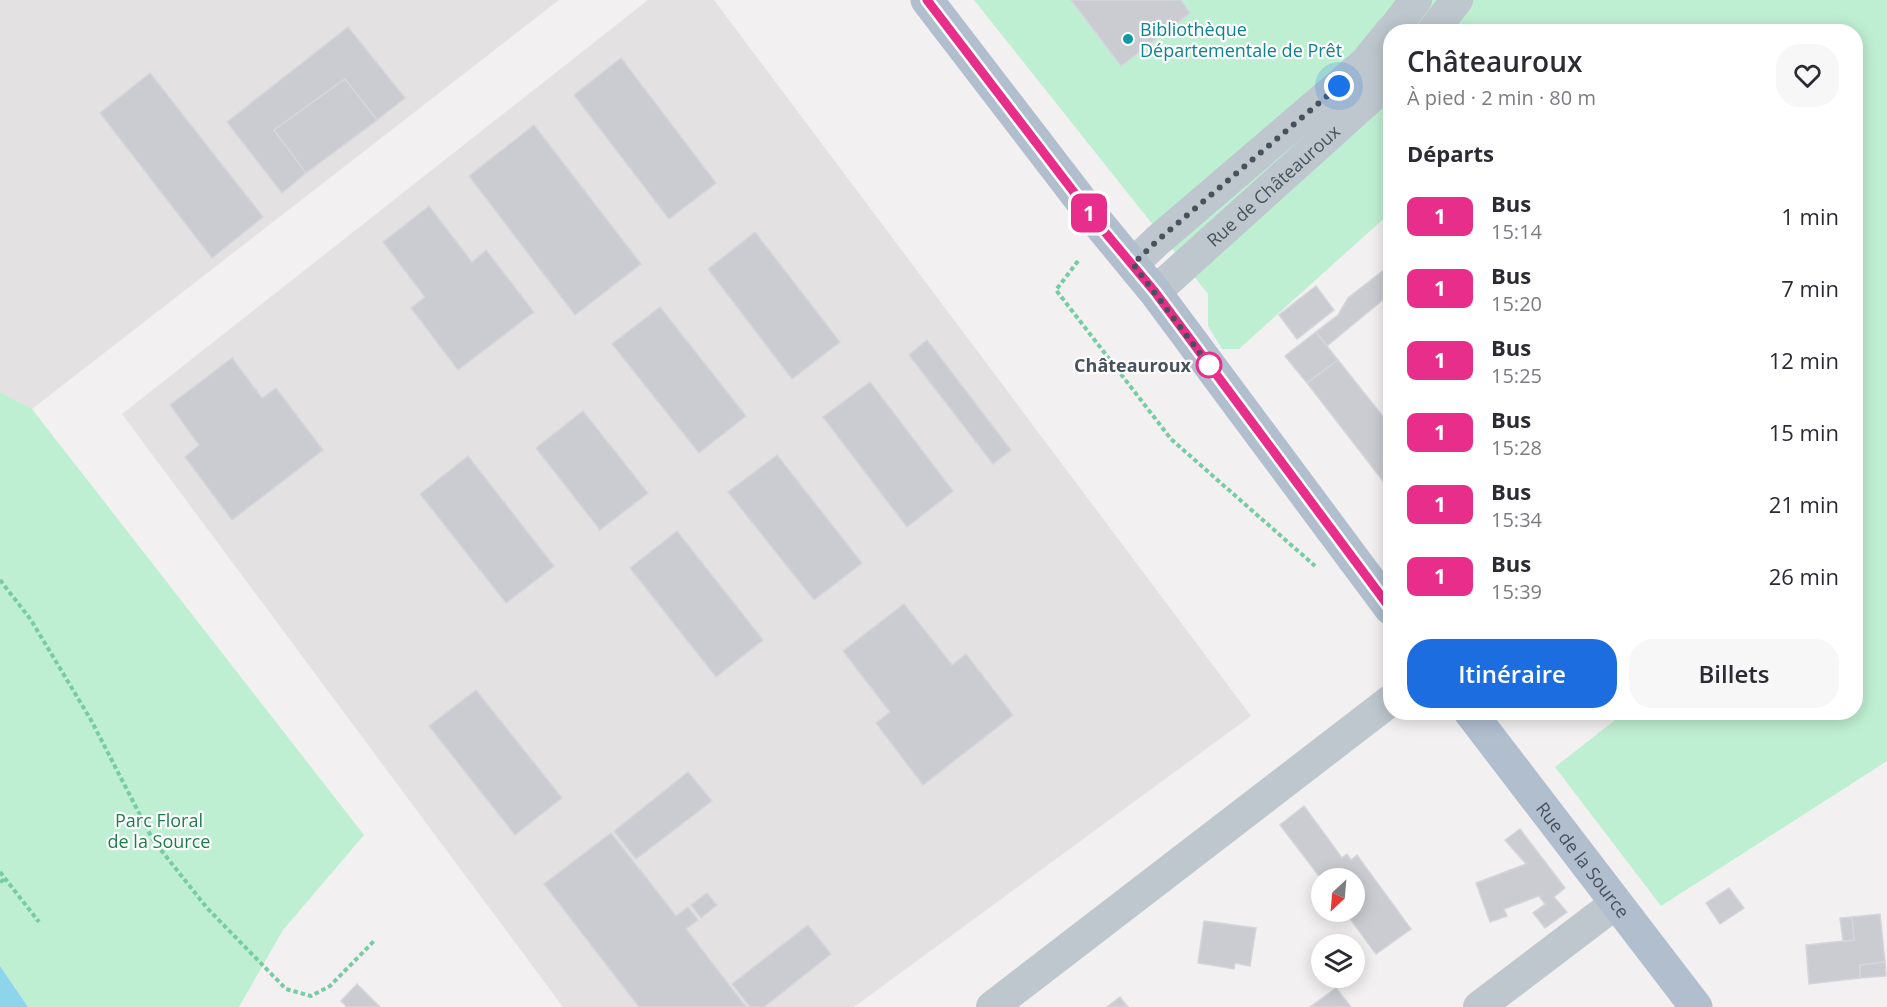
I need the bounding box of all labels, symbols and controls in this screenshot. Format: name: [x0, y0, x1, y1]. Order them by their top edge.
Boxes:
place label: Bibliothèque Départementale de Prêt: [1140, 17, 1342, 62]
marker: Bibliothèque Départementale de Prêt: [1121, 32, 1135, 46]
text: Châteauroux: [1407, 42, 1582, 80]
button: heart: [1776, 44, 1839, 107]
your location: [1324, 71, 1354, 101]
text: À pied · 2 min · 80 m: [1407, 84, 1596, 111]
street label: Rue de Châteauroux: [1201, 119, 1345, 252]
text: Départs: [1407, 138, 1494, 168]
text: Bus: [1491, 188, 1531, 218]
line badge: 1: [1070, 194, 1108, 232]
text: 1: [1083, 199, 1095, 227]
text: 1 min: [1781, 201, 1839, 231]
text: 1: [1434, 202, 1446, 230]
text: 15:14: [1491, 218, 1542, 245]
text: Bus: [1491, 260, 1531, 290]
text: 7 min: [1781, 273, 1839, 303]
text: 1: [1434, 274, 1446, 302]
text: 15:20: [1491, 290, 1542, 317]
text: Bus: [1491, 332, 1531, 362]
text: 12 min: [1769, 345, 1839, 375]
text: 1: [1434, 346, 1446, 374]
marker: Châteauroux: [1196, 352, 1222, 378]
place label: Châteauroux: [1074, 353, 1192, 377]
text: 15:25: [1491, 362, 1542, 389]
text: Bus: [1491, 404, 1531, 434]
text: 15 min: [1769, 417, 1839, 447]
text: 1: [1434, 418, 1446, 446]
text: 15:28: [1491, 434, 1542, 461]
text: Bus: [1491, 476, 1531, 506]
text: 21 min: [1769, 489, 1839, 519]
text: 1: [1434, 490, 1446, 518]
text: 15:34: [1491, 506, 1542, 533]
text: Bus: [1491, 548, 1531, 578]
text: 26 min: [1769, 561, 1839, 591]
text: 1: [1434, 562, 1446, 590]
text: 15:39: [1491, 578, 1542, 605]
button: Itinéraire: [1407, 639, 1617, 708]
button: Billets: [1629, 639, 1839, 708]
street label: Rue de la Source: [1531, 797, 1635, 922]
park label: Parc Floral de la Source: [108, 808, 210, 853]
north arrow: [1311, 868, 1365, 922]
map controls: [1311, 868, 1365, 988]
button: layers: [1311, 934, 1365, 988]

